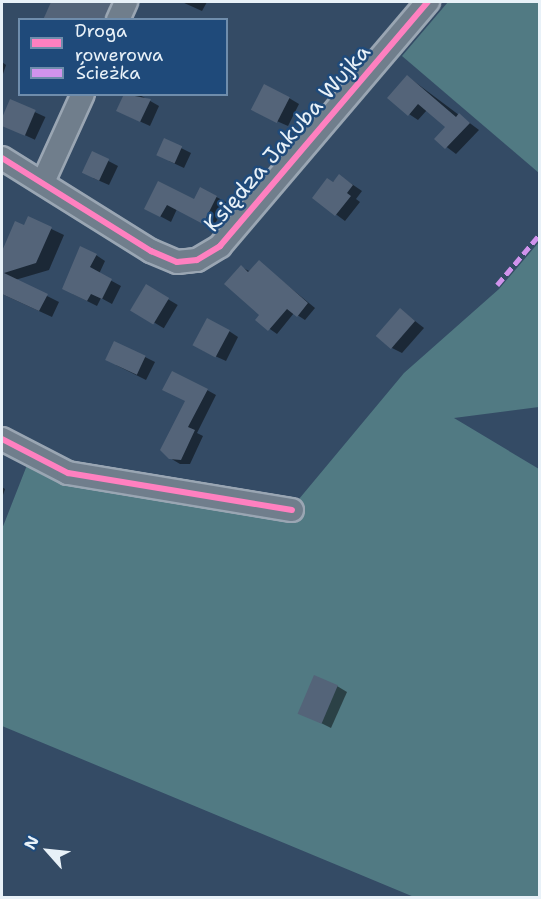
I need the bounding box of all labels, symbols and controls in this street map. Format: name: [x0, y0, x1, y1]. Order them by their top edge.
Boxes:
legend: [18, 18, 228, 96]
text: Droga rowerowa: [75, 19, 163, 67]
street label: Księdza Jakuba Wujka: [198, 39, 376, 237]
text: Ścieżka: [76, 61, 140, 85]
north arrow: [18, 821, 78, 881]
text: N: [19, 832, 44, 853]

